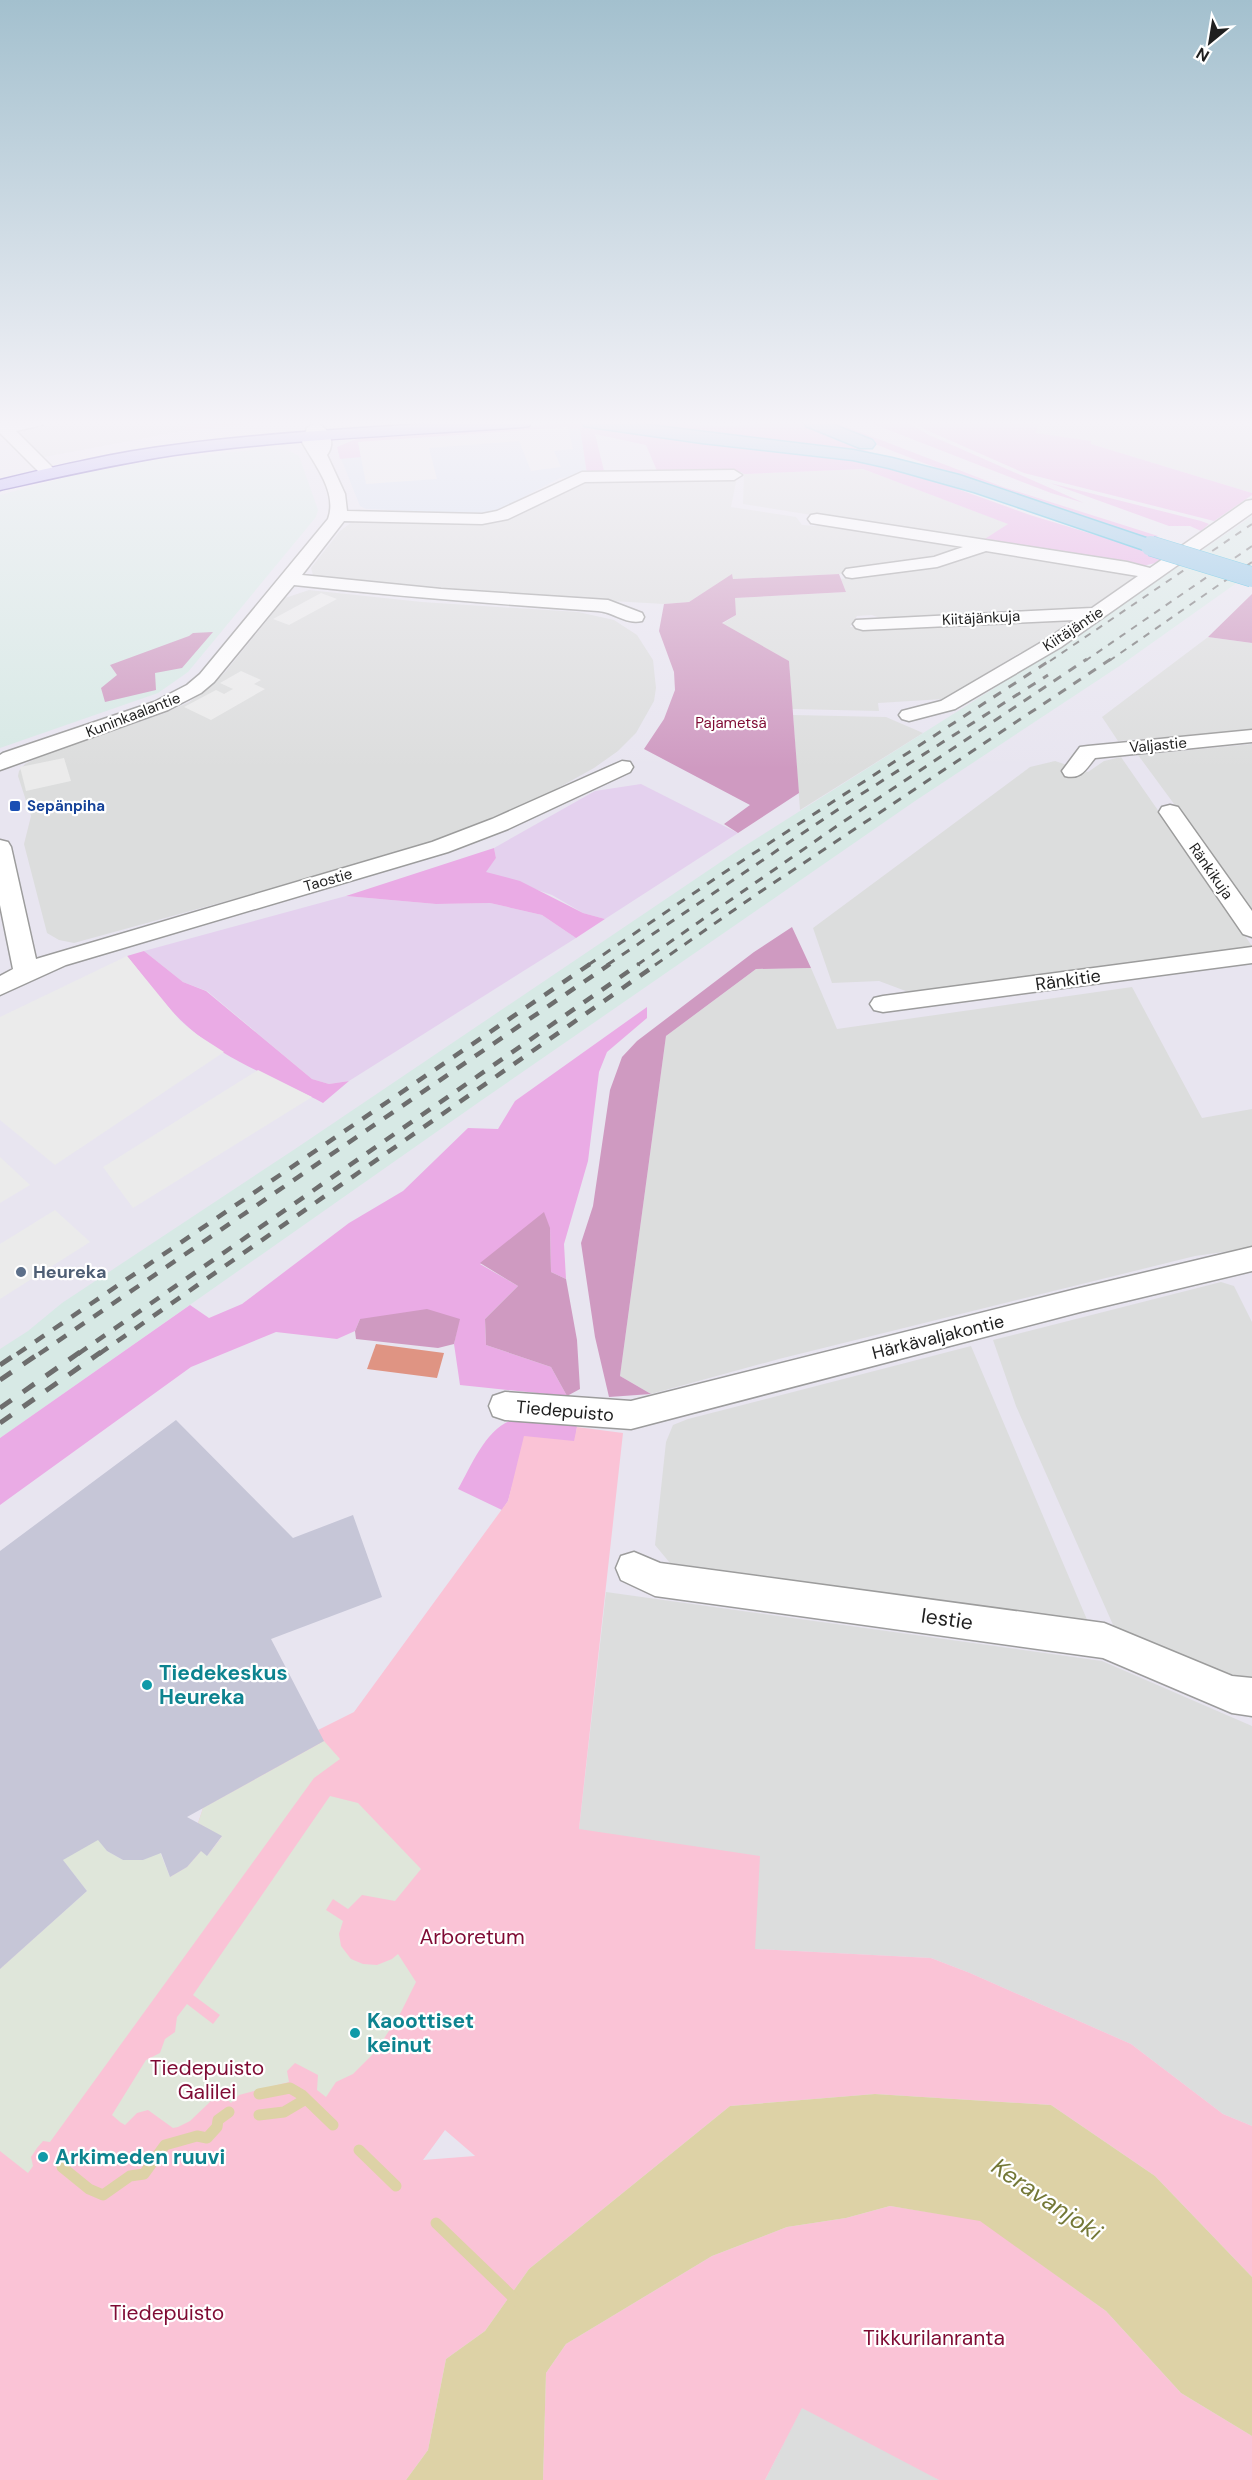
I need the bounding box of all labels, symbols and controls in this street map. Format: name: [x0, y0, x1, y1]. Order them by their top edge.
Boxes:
north arrow: [1180, 12, 1240, 72]
text: N: [1192, 43, 1213, 67]
street label: Kiitäjäntie: [1039, 602, 1107, 656]
street label: Kiitäjänkuja: [941, 606, 1021, 630]
street label: Kuninkaalantie: [83, 688, 183, 742]
park label: Pajametsä: [695, 713, 767, 733]
street label: Valjastie: [1128, 733, 1188, 757]
place label: Sepänpiha: [27, 796, 105, 816]
marker: Sepänpiha: [8, 799, 22, 813]
street label: Ränkikuja: [1184, 839, 1238, 903]
street label: Taostie: [301, 864, 355, 896]
street label: Ränkitie: [1034, 964, 1102, 996]
place label: Heureka: [33, 1260, 106, 1284]
marker: Heureka: [14, 1265, 28, 1279]
street label: Härkävaljakontie: [870, 1309, 1006, 1365]
street label: Tiedepuisto: [515, 1395, 615, 1427]
street label: Iestie: [919, 1602, 975, 1637]
place label: Tiedekeskus Heureka: [159, 1659, 288, 1711]
marker: Tiedekeskus Heureka: [140, 1678, 154, 1692]
park label: Arboretum: [419, 1923, 525, 1951]
place label: Kaoottiset keinut: [367, 2007, 474, 2059]
marker: Kaoottiset keinut: [348, 2026, 362, 2040]
park label: Tiedepuisto Galilei: [150, 2054, 264, 2106]
place label: Arkimeden ruuvi: [55, 2143, 225, 2171]
marker: Arkimeden ruuvi: [36, 2150, 50, 2164]
water label: Keravanjoki: [986, 2151, 1109, 2248]
park label: Tiedepuisto: [110, 2299, 224, 2327]
park label: Tikkurilanranta: [863, 2324, 1005, 2352]

